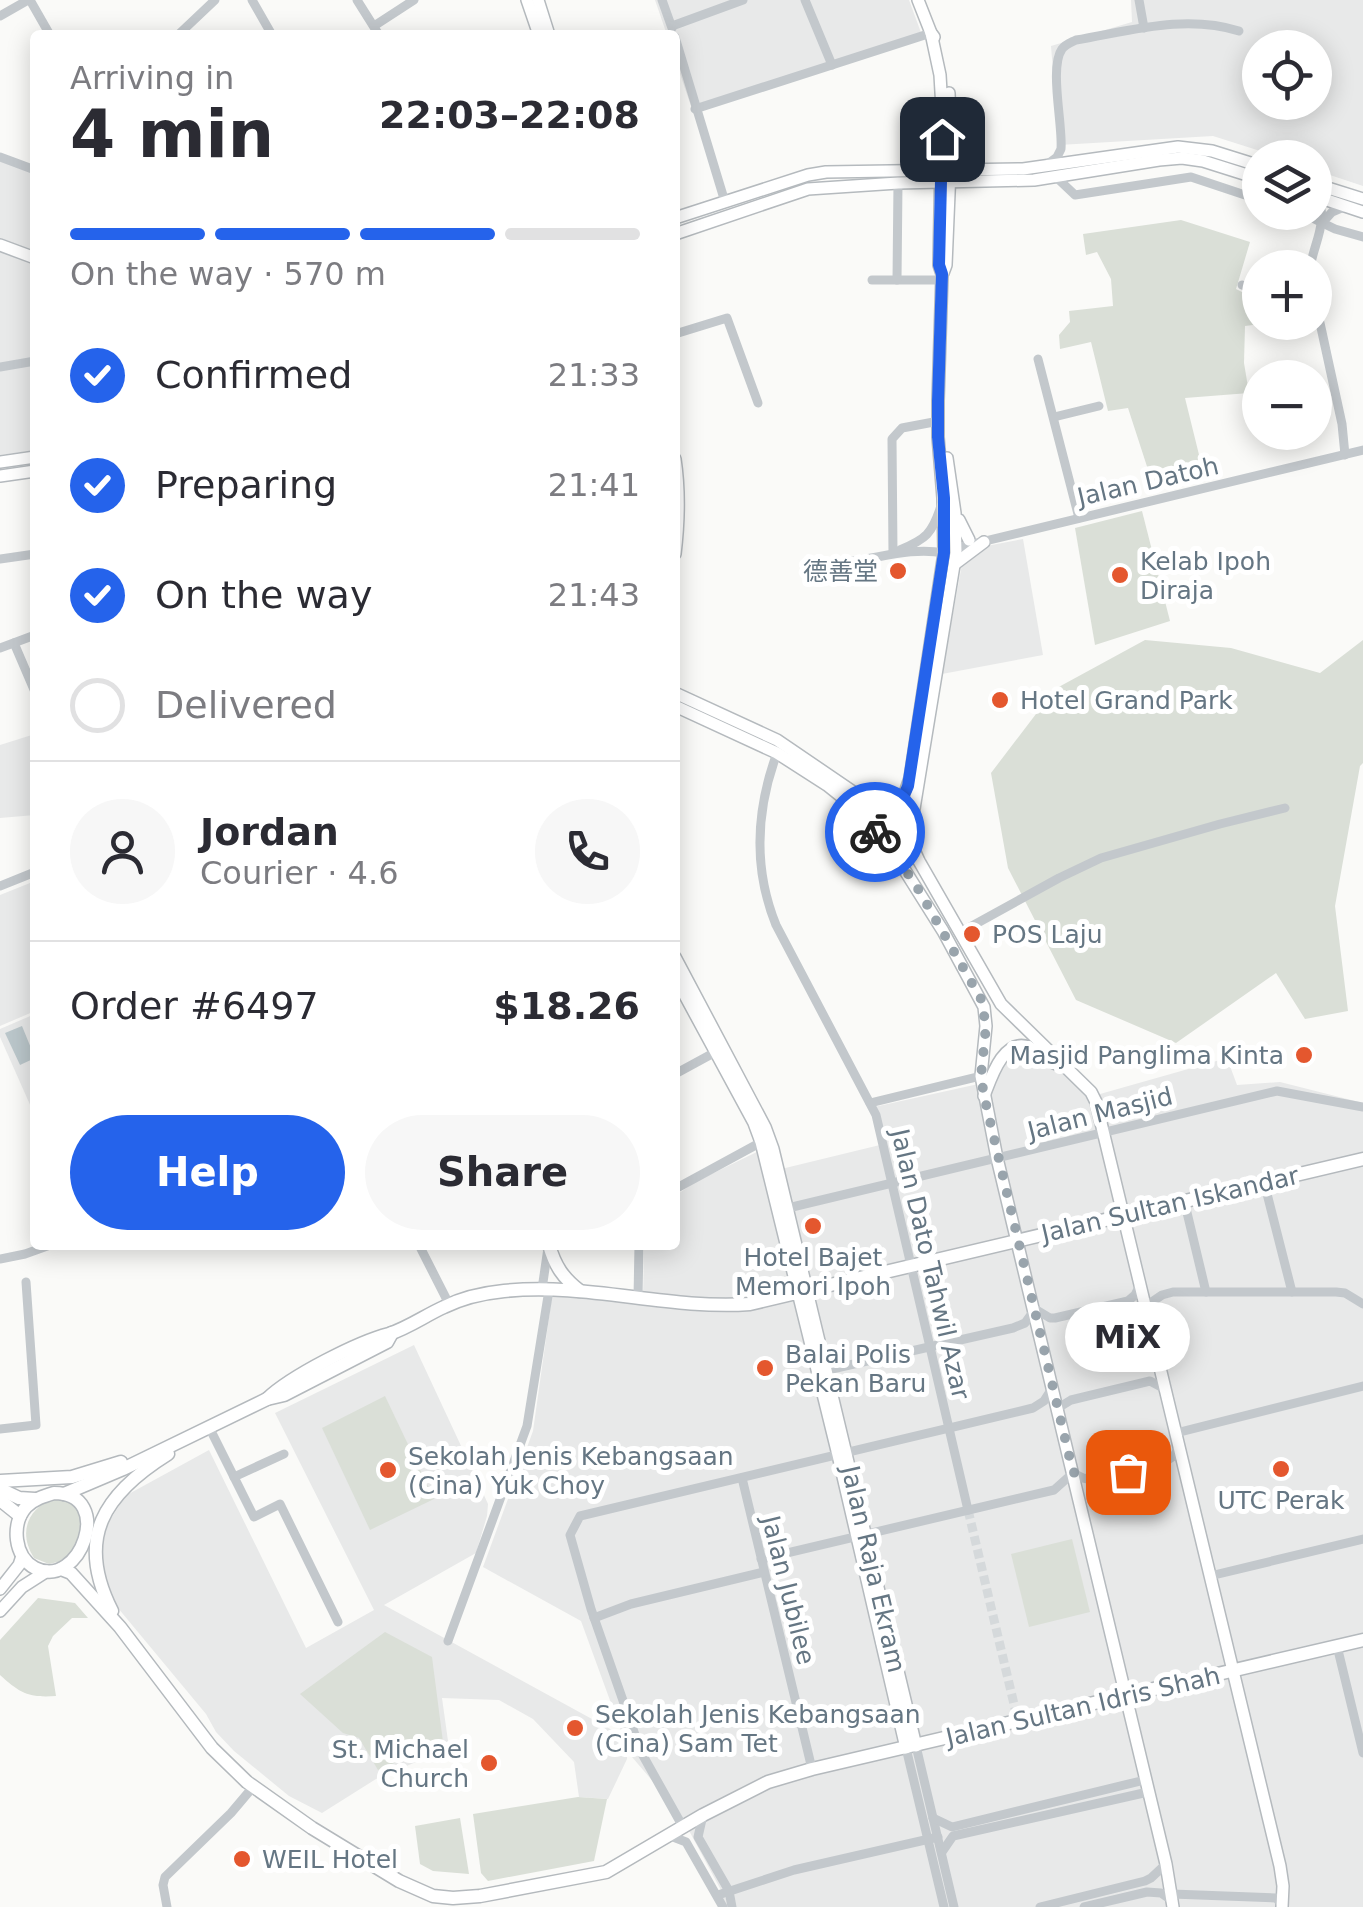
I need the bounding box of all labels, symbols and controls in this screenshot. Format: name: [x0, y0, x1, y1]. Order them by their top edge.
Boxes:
map controls: [1242, 30, 1332, 450]
button: locate: [1242, 30, 1332, 120]
text: Arriving in: [70, 59, 234, 97]
text: 22:03–22:08: [379, 93, 640, 137]
text: 4 min: [70, 97, 274, 172]
pin: [900, 97, 985, 182]
icon: home: [915, 112, 970, 167]
button: layers: [1242, 140, 1332, 230]
button: +: [1242, 250, 1332, 340]
text: On the way · 570 m: [70, 255, 386, 293]
icon: check: [70, 348, 125, 403]
text: Confirmed: [155, 353, 352, 397]
text: 21:33: [548, 356, 640, 394]
button: −: [1242, 360, 1332, 450]
street label: Jalan Datoh: [1073, 451, 1222, 512]
icon: check: [70, 458, 125, 513]
text: Preparing: [155, 463, 337, 507]
text: 21:41: [548, 466, 640, 504]
place label: Kelab Ipoh Diraja: [1140, 547, 1271, 605]
place label: 德善堂: [803, 557, 878, 586]
marker: 德善堂: [887, 560, 909, 582]
marker: Kelab Ipoh Diraja: [1109, 564, 1131, 586]
icon: check: [70, 568, 125, 623]
text: On the way: [155, 573, 372, 617]
text: 21:43: [548, 576, 640, 614]
text: Delivered: [155, 683, 337, 727]
place label: Hotel Grand Park: [1020, 686, 1233, 715]
marker: Hotel Grand Park: [989, 689, 1011, 711]
courier: [825, 782, 925, 882]
button: person: [70, 799, 175, 904]
button: phone: [535, 799, 640, 904]
icon: bike: [848, 805, 903, 860]
text: Jordan: [200, 810, 339, 854]
text: Courier · 4.6: [200, 854, 399, 892]
place label: POS Laju: [992, 920, 1103, 949]
marker: POS Laju: [961, 923, 983, 945]
text: Order #6497: [70, 984, 319, 1028]
text: $18.26: [493, 984, 640, 1028]
place label: Masjid Panglima Kinta: [1010, 1041, 1284, 1070]
marker: Masjid Panglima Kinta: [1293, 1044, 1315, 1066]
street label: Jalan Masjid: [1023, 1081, 1176, 1146]
button: Help: [70, 1115, 345, 1230]
button: Share: [365, 1115, 640, 1230]
street label: Jalan Dato Tahwil Azar: [885, 1124, 976, 1403]
street label: Jalan Sultan Iskandar: [1037, 1161, 1302, 1249]
marker: Hotel Bajet Memori Ipoh: [802, 1215, 824, 1237]
place label: Hotel Bajet Memori Ipoh: [735, 1243, 891, 1301]
callout: MiX: [1066, 1302, 1190, 1372]
text: MiX: [1094, 1318, 1161, 1356]
place label: Balai Polis Pekan Baru: [785, 1340, 926, 1398]
marker: Balai Polis Pekan Baru: [754, 1357, 776, 1379]
pin: [1086, 1430, 1171, 1515]
place label: Sekolah Jenis Kebangsaan (Cina) Yuk Choy: [408, 1442, 734, 1500]
icon: bag: [1101, 1445, 1156, 1500]
marker: UTC Perak: [1270, 1458, 1292, 1480]
marker: Sekolah Jenis Kebangsaan (Cina) Yuk Choy: [377, 1459, 399, 1481]
street label: Jalan Raja Ekram: [835, 1461, 911, 1675]
place label: UTC Perak: [1217, 1486, 1345, 1515]
street label: Jalan Jubilee: [756, 1511, 821, 1668]
street label: Jalan Sultan Idris Shah: [941, 1661, 1223, 1753]
place label: Sekolah Jenis Kebangsaan (Cina) Sam Tet: [595, 1700, 921, 1758]
marker: Sekolah Jenis Kebangsaan (Cina) Sam Tet: [564, 1717, 586, 1739]
place label: St. Michael Church: [332, 1735, 469, 1793]
marker: St. Michael Church: [478, 1752, 500, 1774]
place label: WEIL Hotel: [262, 1845, 398, 1874]
marker: WEIL Hotel: [231, 1848, 253, 1870]

